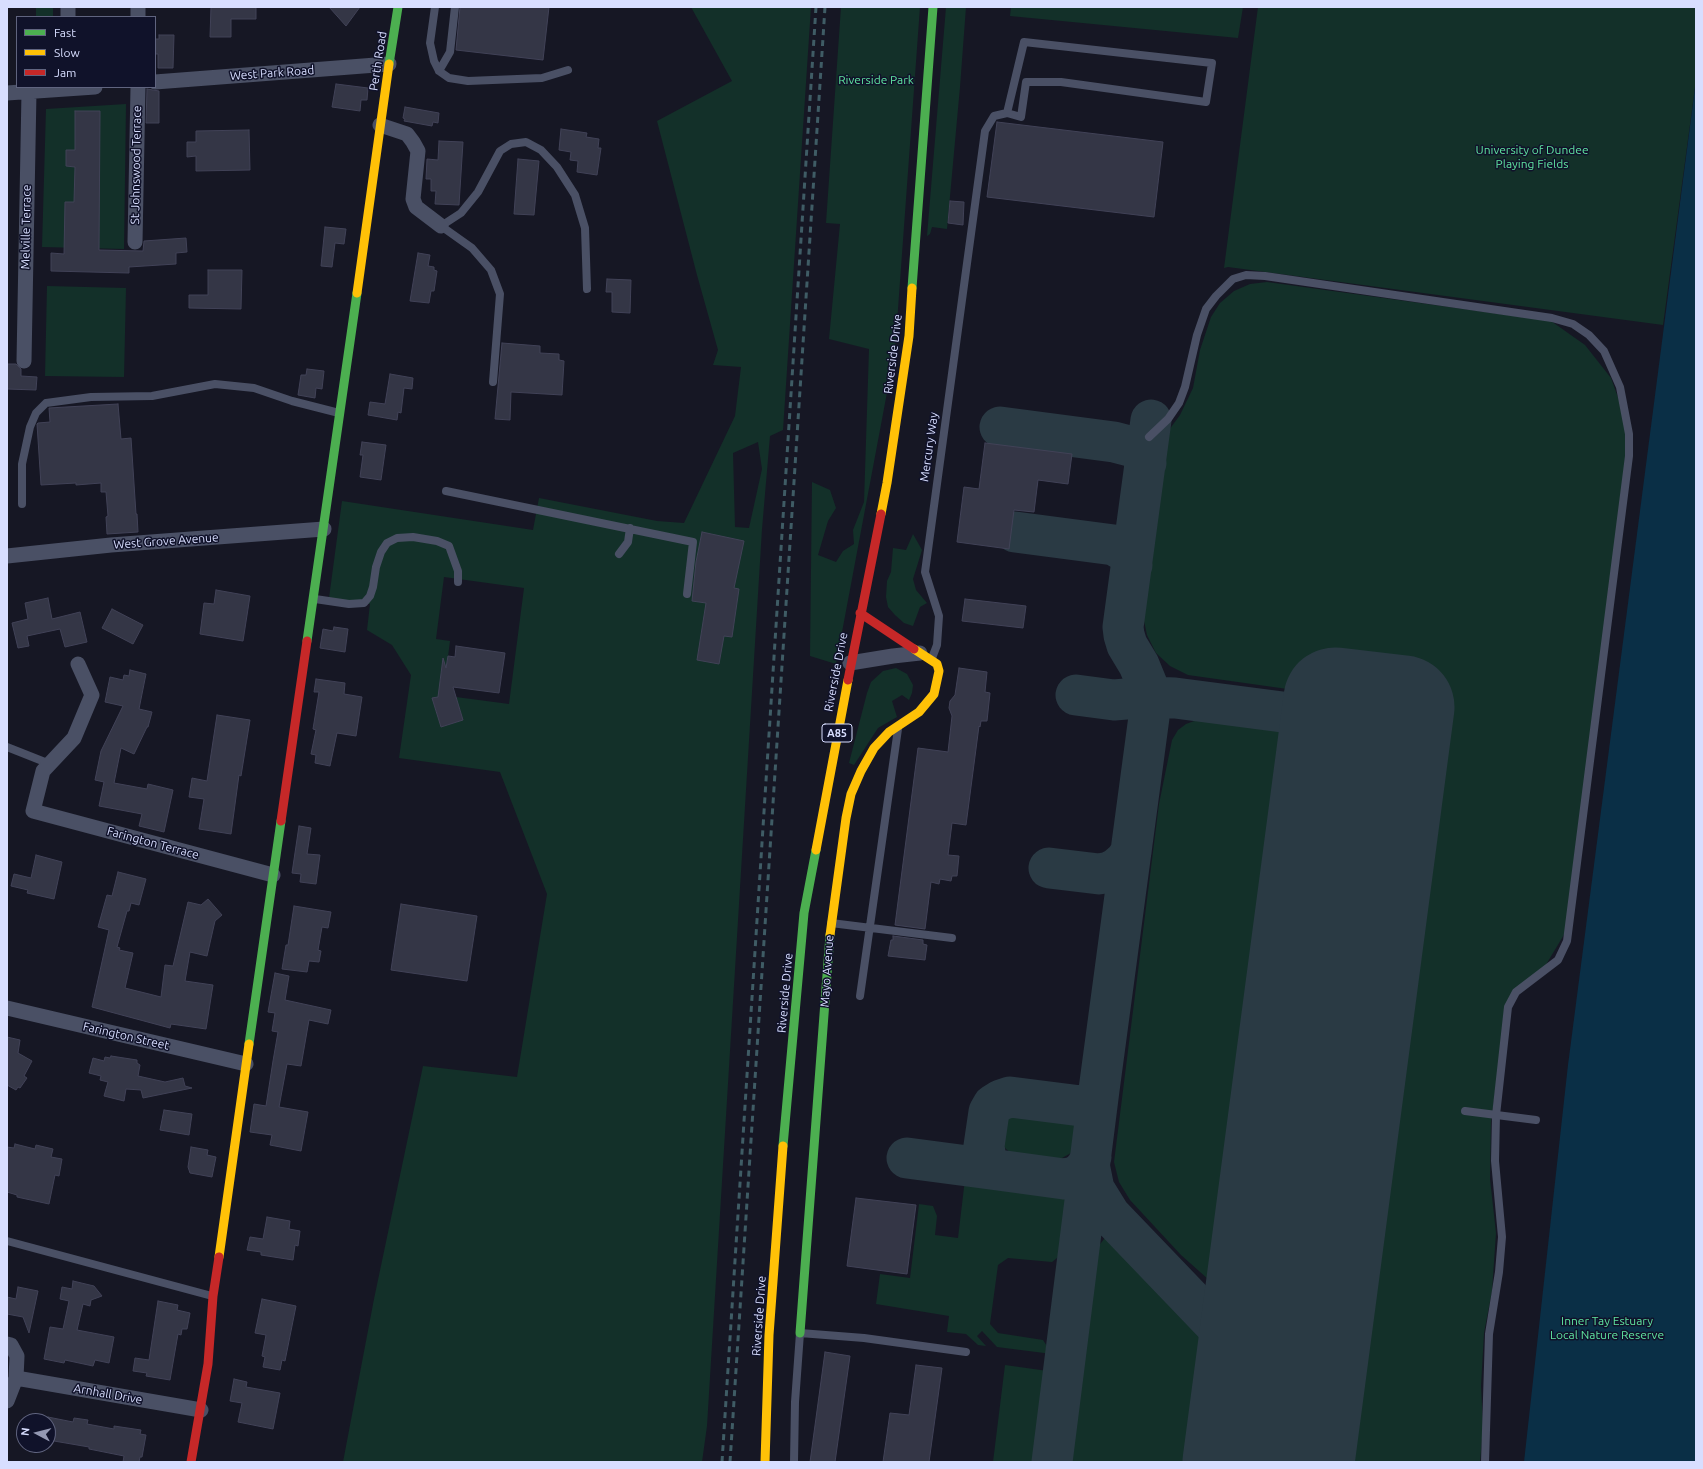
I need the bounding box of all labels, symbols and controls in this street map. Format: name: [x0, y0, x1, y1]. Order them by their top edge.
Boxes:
legend: [16, 16, 156, 88]
text: Fast: [54, 26, 76, 39]
street label: Perth Road: [366, 30, 390, 92]
text: Slow: [54, 46, 80, 59]
street label: West Park Road: [229, 63, 315, 83]
text: Jam: [54, 66, 76, 79]
park label: Riverside Park: [838, 73, 914, 87]
street label: St Johnswood Terrace: [128, 105, 144, 225]
park label: University of Dundee Playing Fields: [1475, 143, 1589, 171]
street label: Melville Terrace: [18, 185, 34, 269]
street label: Riverside Drive: [881, 313, 905, 395]
street label: Mercury Way: [917, 411, 941, 483]
street label: West Grove Avenue: [113, 530, 219, 552]
street label: Riverside Drive: [821, 631, 851, 713]
road number: A85: [822, 724, 852, 742]
street label: Farington Terrace: [105, 824, 201, 862]
street label: Mayo Avenue: [817, 934, 837, 1008]
street label: Riverside Drive: [774, 952, 796, 1034]
street label: Farington Street: [81, 1019, 171, 1053]
street label: Riverside Drive: [749, 1275, 769, 1357]
park label: Inner Tay Estuary Local Nature Reserve: [1550, 1314, 1664, 1342]
street label: Arnhall Drive: [72, 1381, 144, 1407]
north arrow: [16, 1413, 56, 1453]
text: N: [19, 1427, 32, 1436]

